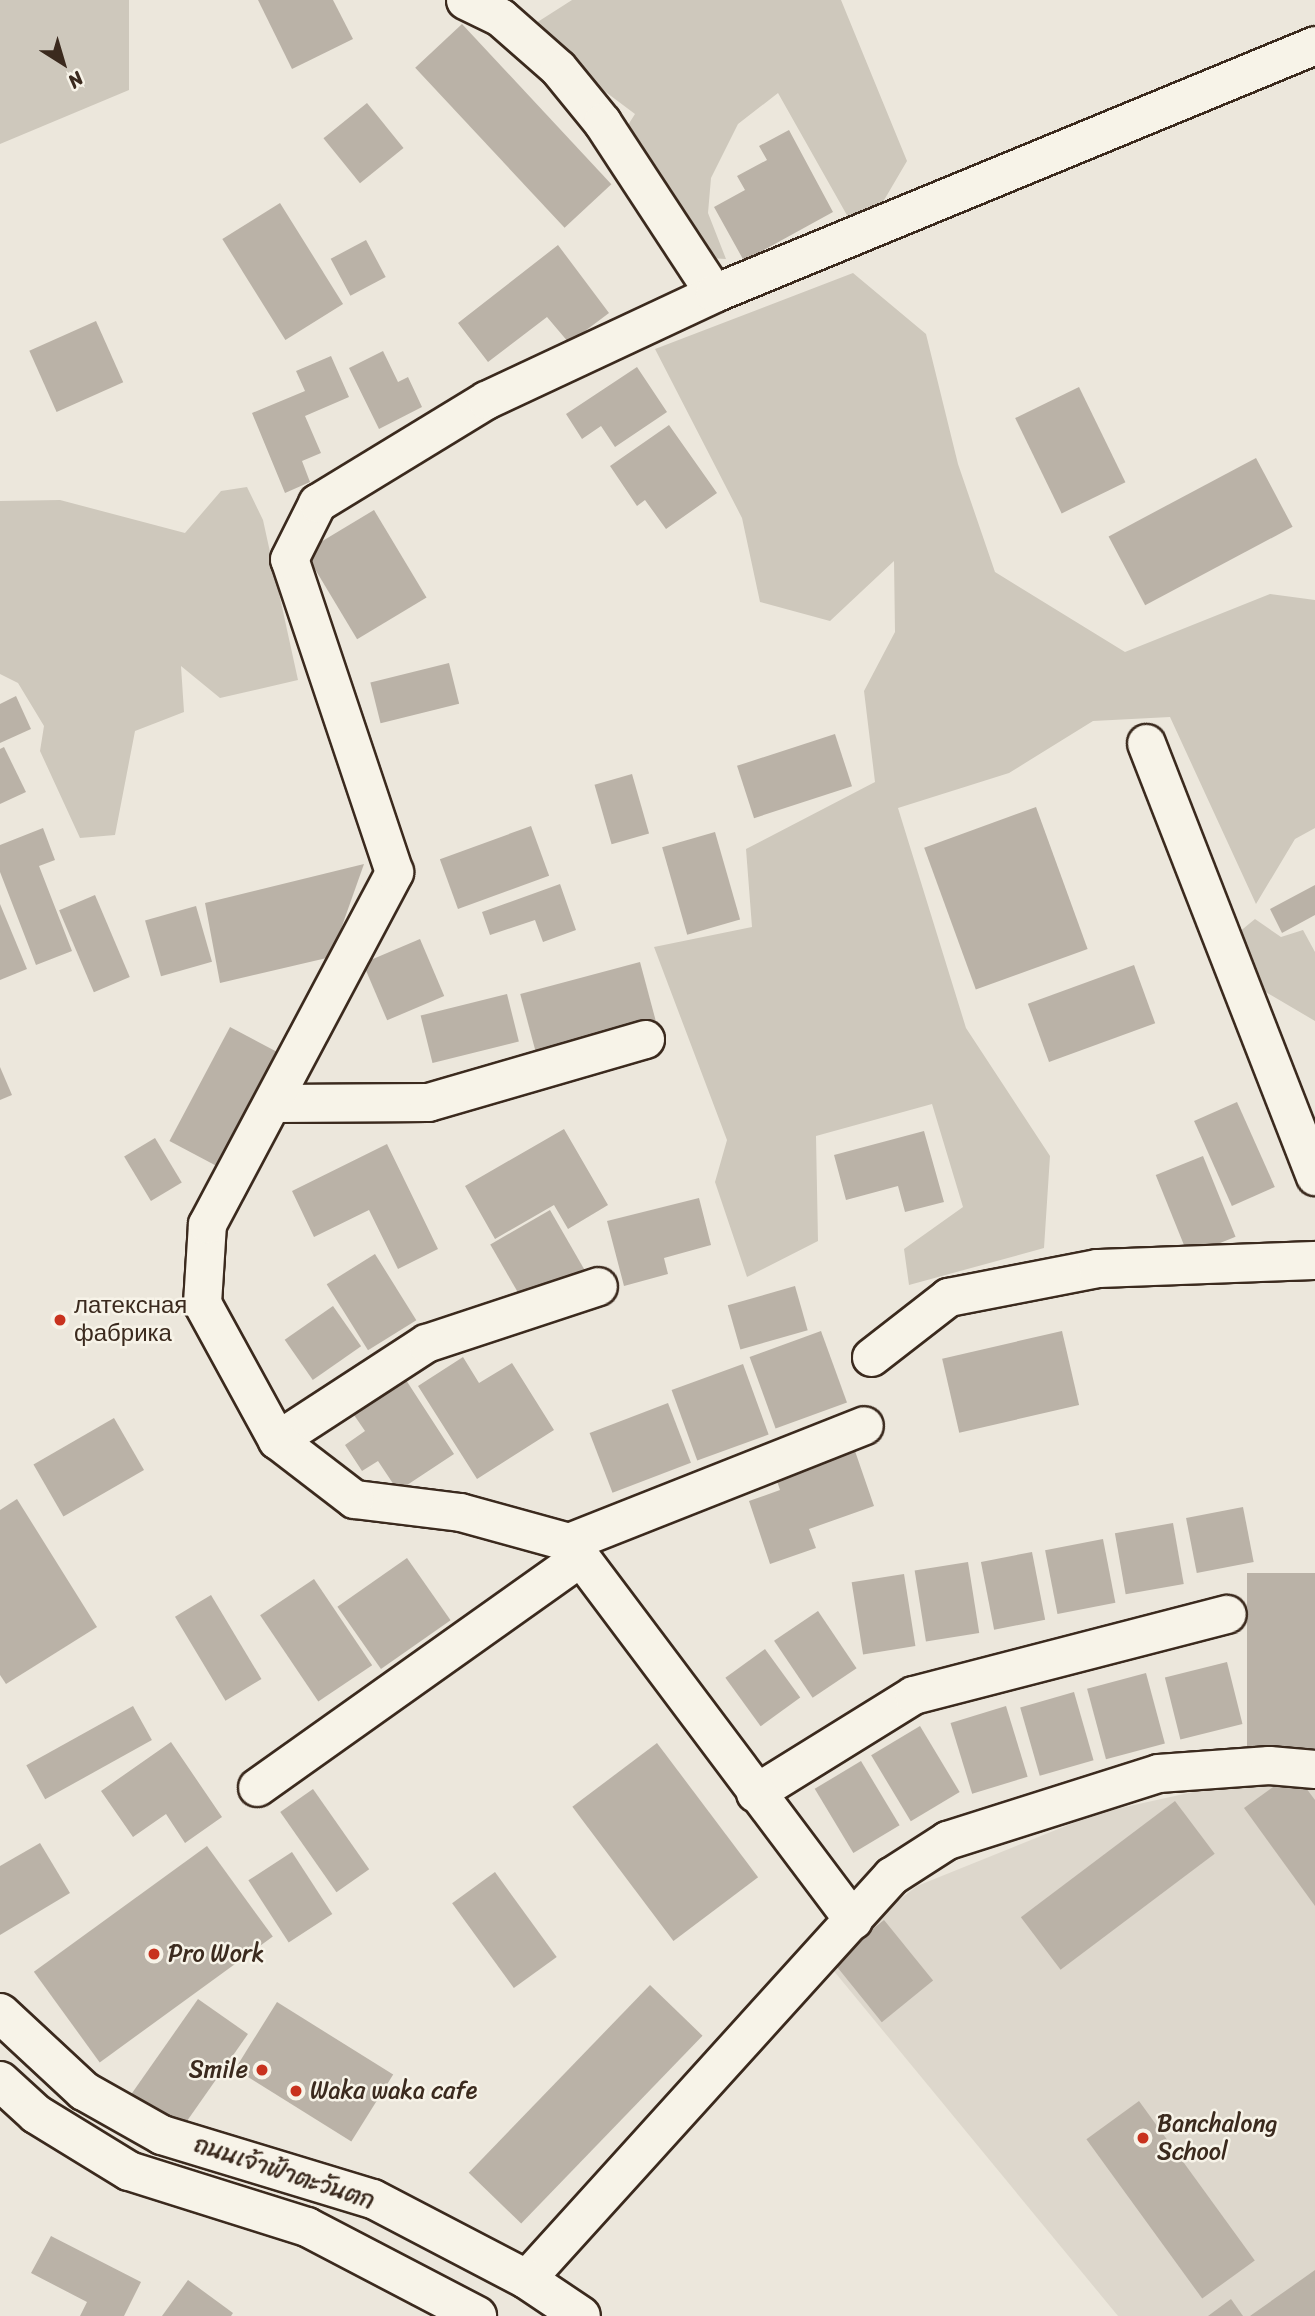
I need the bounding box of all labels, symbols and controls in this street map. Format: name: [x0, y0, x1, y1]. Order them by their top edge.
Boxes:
north arrow: [28, 28, 98, 98]
text: N: [61, 63, 91, 97]
place label: латексная фабрика: [74, 1292, 187, 1348]
marker: латексная фабрика: [52, 1312, 68, 1328]
place label: Pro Work: [168, 1940, 264, 1968]
marker: Pro Work: [146, 1946, 162, 1962]
place label: Smile: [189, 2056, 248, 2084]
marker: Smile: [254, 2062, 270, 2078]
place label: Waka waka cafe: [310, 2077, 478, 2105]
marker: Waka waka cafe: [288, 2083, 304, 2099]
place label: Banchalong School: [1157, 2110, 1278, 2166]
street label: ถนนเจ้าฟ้าตะวันตก: [190, 2130, 378, 2216]
marker: Banchalong School: [1135, 2130, 1151, 2146]

